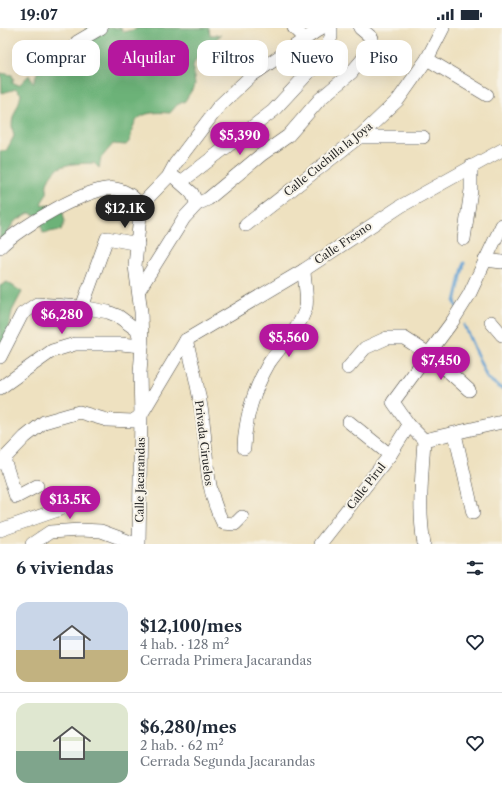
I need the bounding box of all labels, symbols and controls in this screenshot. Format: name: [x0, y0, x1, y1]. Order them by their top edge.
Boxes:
text: 19:07: [20, 5, 58, 24]
chip: Comprar: [12, 40, 100, 76]
chip: Alquilar: [108, 40, 189, 76]
chip: Filtros: [197, 40, 268, 76]
chip: Nuevo: [276, 40, 348, 76]
chip: Piso: [356, 40, 412, 76]
street label: Calle Cuchilla la Joya: [281, 119, 375, 199]
pin: $5,390: [207, 122, 273, 156]
text: $5,390: [219, 127, 261, 143]
pin: $12.1K: [92, 195, 158, 229]
text: $12.1K: [105, 200, 145, 216]
street label: Calle Fresno: [312, 219, 375, 267]
pin: $6,280: [29, 301, 95, 335]
text: $6,280: [41, 306, 83, 322]
pin: $5,560: [256, 324, 322, 358]
text: $5,560: [268, 329, 310, 345]
pin: $7,450: [408, 347, 474, 381]
text: $7,450: [421, 352, 461, 368]
street label: Privada Ciruelos: [192, 399, 216, 487]
street label: Calle Jacarandas: [132, 437, 148, 523]
street label: Calle Pirul: [343, 459, 389, 512]
pin: $13.5K: [37, 486, 103, 520]
text: $13.5K: [49, 491, 91, 507]
icon: filters: [464, 557, 486, 579]
text: 6 viviendas: [16, 558, 114, 578]
text: $12,100/mes: [140, 616, 242, 636]
icon: home: [48, 618, 96, 666]
icon: heart: [464, 631, 486, 653]
text: 4 hab. · 128 m²: [140, 636, 229, 652]
text: Cerrada Primera Jacarandas: [140, 652, 312, 668]
text: $6,280/mes: [140, 717, 237, 737]
icon: home: [48, 719, 96, 767]
icon: heart: [464, 732, 486, 754]
text: 2 hab. · 62 m²: [140, 737, 224, 753]
text: Cerrada Segunda Jacarandas: [140, 753, 315, 769]

